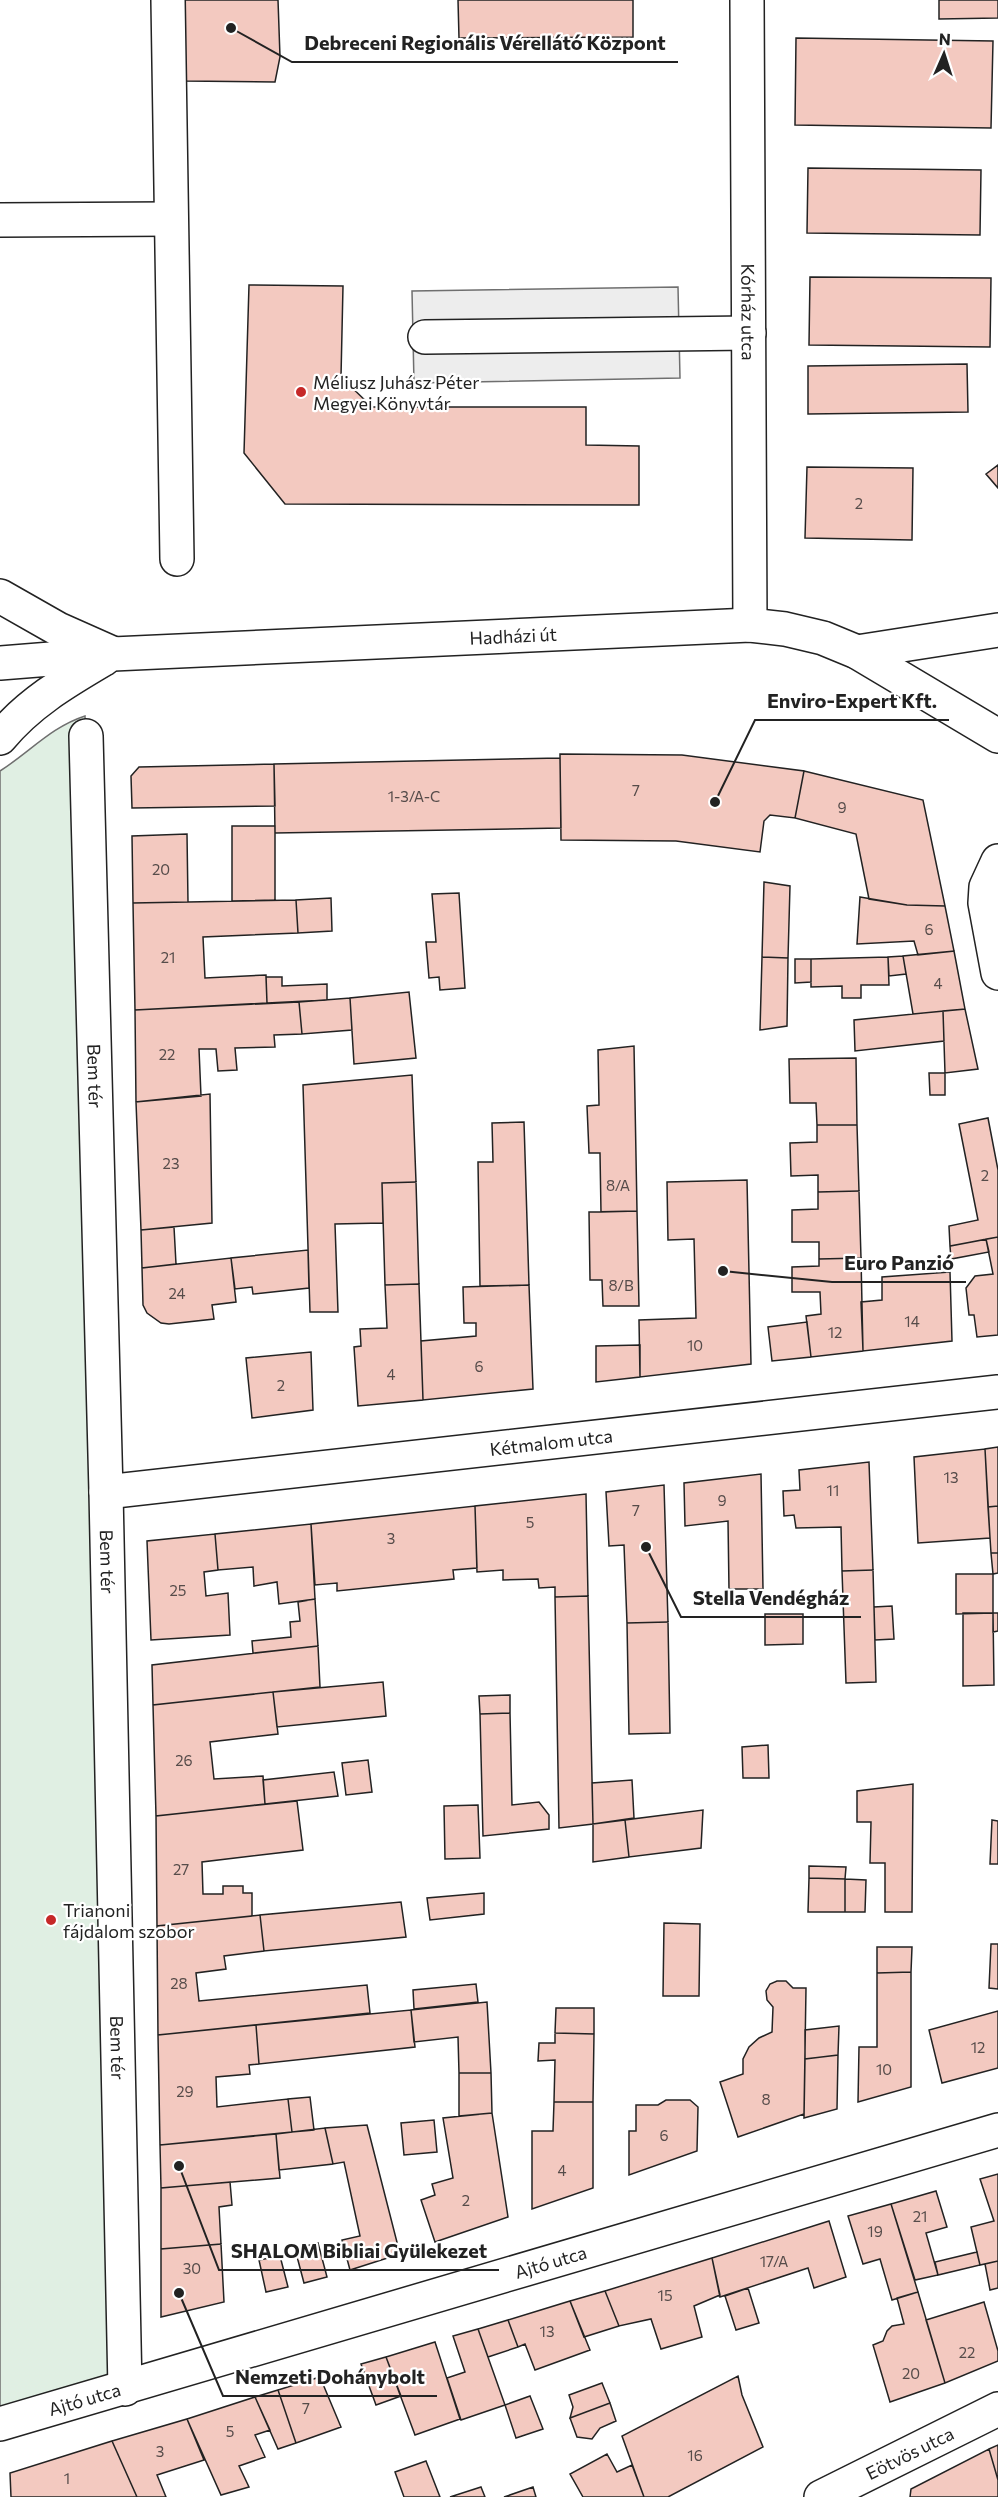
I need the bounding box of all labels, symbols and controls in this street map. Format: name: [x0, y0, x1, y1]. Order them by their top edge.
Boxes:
callout: Debreceni Regionális Vérellátó Központ: [292, 24, 678, 62]
north arrow: [914, 24, 974, 84]
text: N: [938, 29, 951, 48]
text: Debreceni Regionális Vérellátó Központ: [304, 30, 666, 54]
street label: Kórház utca: [737, 263, 760, 361]
place label: Méliusz Juhász Péter Megyei Könyvtár: [313, 371, 479, 414]
marker: Méliusz Juhász Péter Megyei Könyvtár: [294, 385, 308, 399]
house number: 2: [855, 494, 863, 512]
street label: Hadházi út: [469, 623, 557, 649]
callout: Enviro-Expert Kft.: [755, 682, 949, 720]
text: Enviro-Expert Kft.: [767, 688, 937, 712]
house number: 7: [632, 781, 640, 799]
house number: 1-3/A-C: [388, 787, 440, 805]
house number: 9: [837, 798, 847, 816]
house number: 20: [152, 860, 170, 878]
house number: 6: [924, 920, 934, 938]
house number: 21: [161, 948, 175, 966]
house number: 4: [934, 974, 943, 992]
street label: Bem tér: [83, 1043, 107, 1108]
house number: 22: [159, 1045, 175, 1063]
house number: 23: [163, 1154, 179, 1172]
house number: 2: [981, 1166, 989, 1184]
house number: 8/A: [606, 1176, 630, 1194]
callout: Euro Panzió: [832, 1244, 966, 1282]
text: Euro Panzió: [844, 1250, 954, 1274]
house number: 8/B: [608, 1276, 634, 1294]
house number: 24: [168, 1284, 186, 1302]
house number: 14: [904, 1312, 920, 1330]
house number: 12: [828, 1323, 842, 1341]
house number: 10: [687, 1336, 703, 1354]
house number: 6: [474, 1357, 484, 1375]
house number: 4: [387, 1365, 396, 1383]
house number: 2: [277, 1376, 285, 1394]
street label: Kétmalom utca: [489, 1424, 614, 1460]
house number: 13: [944, 1468, 958, 1486]
house number: 11: [827, 1481, 839, 1499]
house number: 9: [717, 1491, 727, 1509]
house number: 7: [632, 1501, 640, 1519]
house number: 5: [526, 1513, 534, 1531]
street label: Bem tér: [96, 1529, 119, 1594]
house number: 3: [387, 1529, 395, 1547]
callout: Stella Vendégház: [681, 1579, 861, 1617]
house number: 25: [170, 1581, 186, 1599]
text: Stella Vendégház: [693, 1585, 849, 1609]
house number: 26: [175, 1751, 193, 1769]
house number: 27: [173, 1860, 189, 1878]
place label: Trianoni fájdalom szobor: [63, 1899, 195, 1942]
marker: Trianoni fájdalom szobor: [44, 1913, 58, 1927]
house number: 28: [170, 1974, 188, 1992]
street label: Bem tér: [106, 2015, 129, 2080]
house number: 12: [971, 2038, 985, 2056]
house number: 10: [876, 2060, 892, 2078]
house number: 29: [176, 2082, 194, 2100]
house number: 8: [761, 2090, 771, 2108]
house number: 6: [659, 2126, 669, 2144]
house number: 4: [558, 2161, 567, 2179]
house number: 2: [462, 2191, 470, 2209]
house number: 21: [913, 2207, 927, 2225]
house number: 19: [867, 2222, 883, 2240]
callout: SHALOM Bibliai Gyülekezet: [219, 2232, 499, 2270]
text: SHALOM Bibliai Gyülekezet: [231, 2238, 487, 2262]
street label: Ajtó utca: [512, 2241, 589, 2283]
house number: 17/A: [760, 2252, 788, 2270]
house number: 30: [183, 2259, 201, 2277]
house number: 15: [657, 2286, 673, 2304]
house number: 13: [540, 2322, 554, 2340]
house number: 22: [959, 2343, 975, 2361]
callout: Nemzeti Dohánybolt: [223, 2358, 437, 2396]
text: Nemzeti Dohánybolt: [235, 2364, 425, 2388]
house number: 20: [902, 2364, 920, 2382]
street label: Ajtó utca: [46, 2378, 123, 2420]
house number: 7: [302, 2399, 310, 2417]
house number: 5: [226, 2422, 234, 2440]
street label: Eötvös utca: [862, 2422, 957, 2484]
house number: 3: [156, 2442, 164, 2460]
house number: 16: [687, 2446, 703, 2464]
house number: 1: [64, 2469, 70, 2487]

